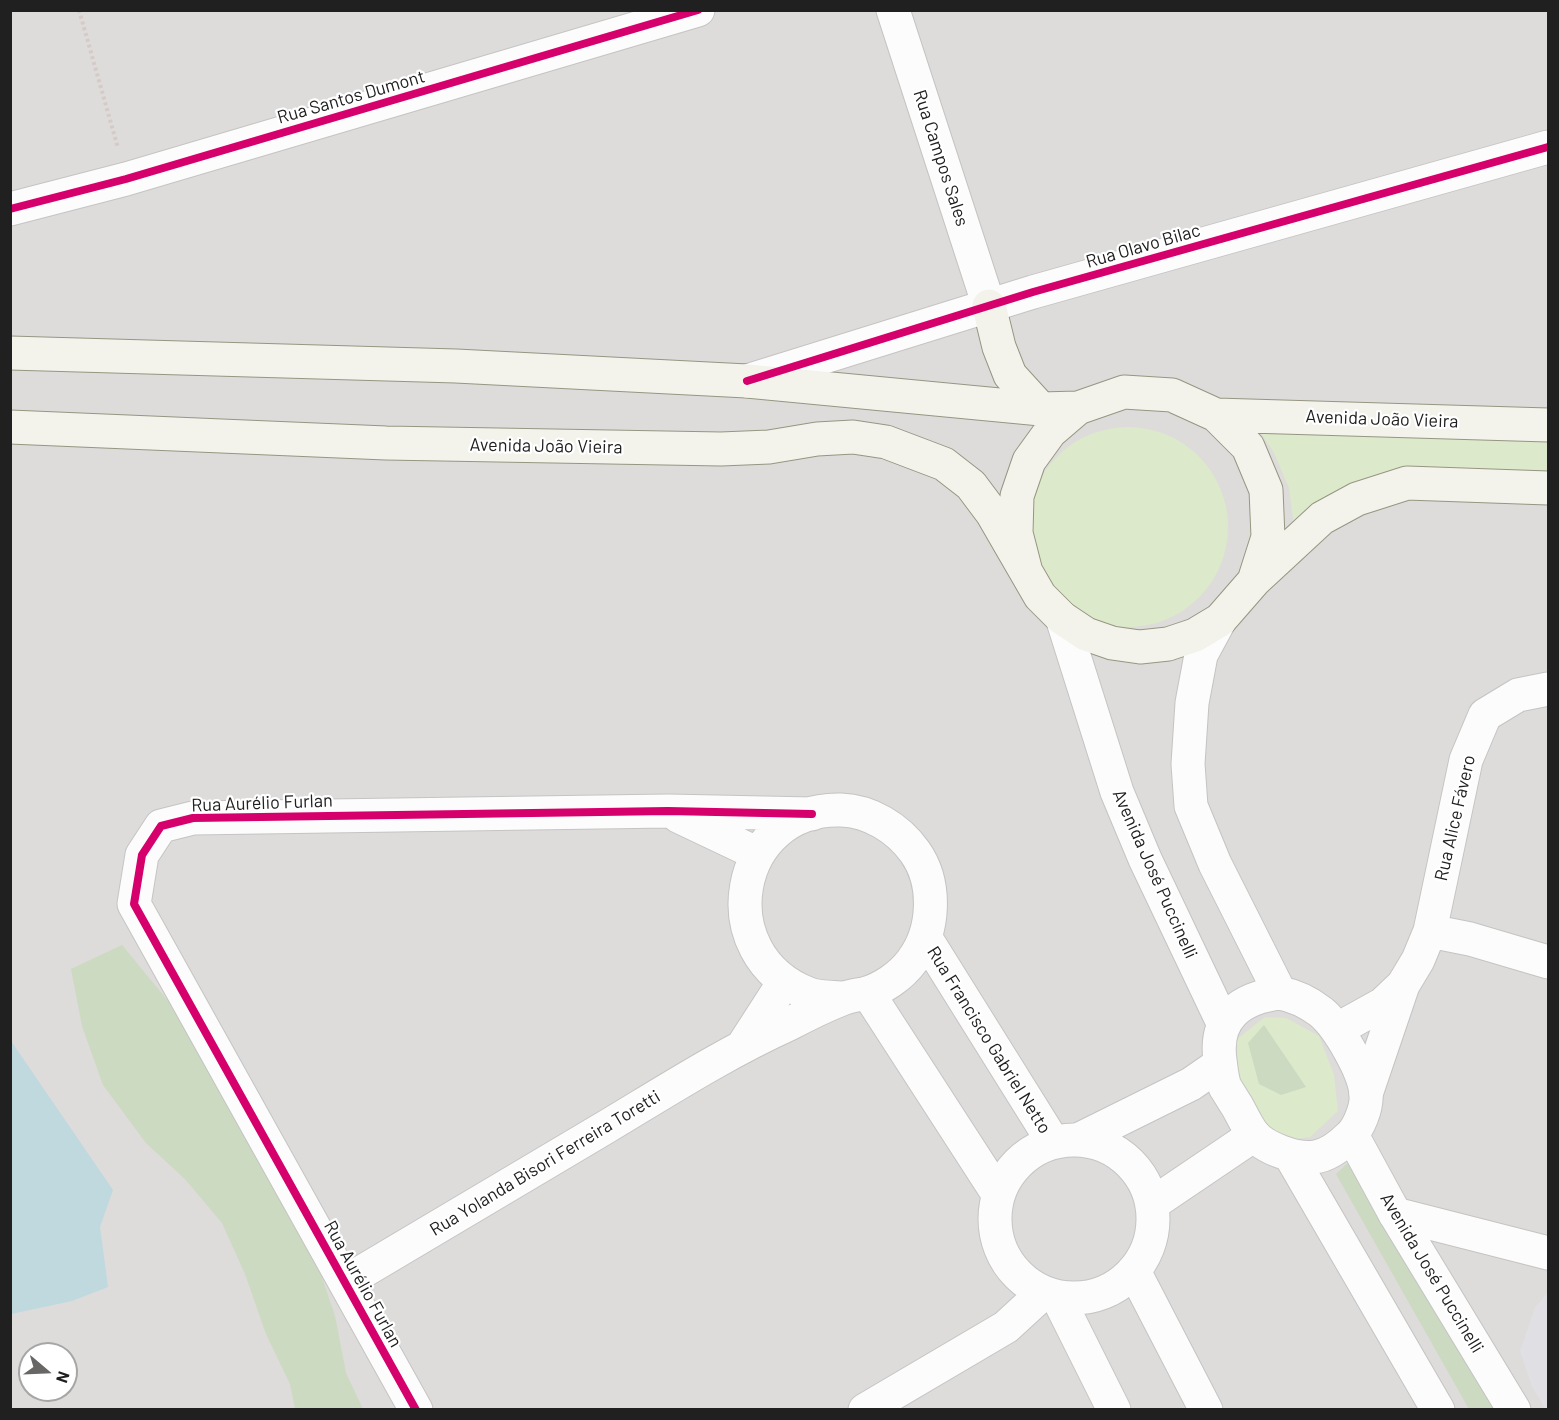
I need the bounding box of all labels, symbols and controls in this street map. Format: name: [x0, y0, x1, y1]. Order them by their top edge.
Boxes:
street label: Rua Santos Dumont: [275, 66, 427, 128]
street label: Rua Campos Sales: [909, 87, 973, 229]
street label: Rua Olavo Bilac: [1083, 219, 1203, 273]
street label: Avenida João Vieira: [1305, 406, 1459, 432]
street label: Avenida João Vieira: [469, 434, 623, 458]
street label: Rua Alice Fávero: [1430, 753, 1480, 883]
street label: Avenida José Puccinelli: [1108, 786, 1202, 962]
street label: Rua Aurélio Furlan: [191, 790, 333, 816]
street label: Rua Francisco Gabriel Netto: [922, 942, 1056, 1138]
street label: Rua Yolanda Bisori Ferreira Toretti: [426, 1085, 664, 1241]
street label: Avenida José Puccinelli: [1376, 1189, 1488, 1357]
street label: Rua Aurélio Furlan: [319, 1217, 407, 1351]
north arrow: [18, 1342, 78, 1402]
text: N: [53, 1369, 74, 1385]

